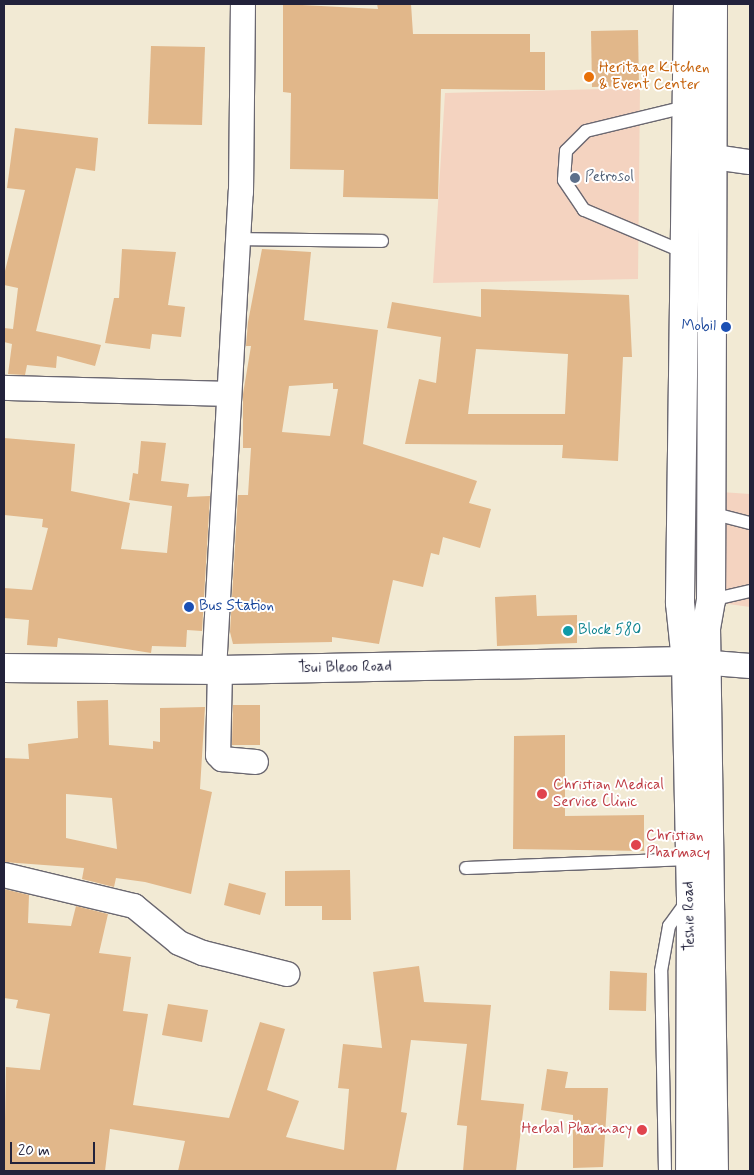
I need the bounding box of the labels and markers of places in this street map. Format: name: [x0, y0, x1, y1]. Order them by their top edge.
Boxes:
place label: Heritage Kitchen & Event Center: [599, 59, 709, 94]
marker: Heritage Kitchen & Event Center: [583, 71, 595, 83]
place label: Petrosol: [585, 169, 634, 187]
marker: Petrosol: [569, 172, 581, 184]
place label: Mobil: [681, 318, 716, 336]
marker: Mobil: [720, 321, 732, 333]
place label: Bus Station: [199, 598, 271, 616]
marker: Bus Station: [183, 601, 195, 613]
place label: Block 580: [578, 622, 641, 640]
marker: Block 580: [562, 625, 574, 637]
place label: Christian Medical Service Clinic: [553, 776, 665, 811]
marker: Christian Medical Service Clinic: [535, 787, 549, 801]
place label: Christian Pharmacy: [646, 827, 710, 862]
marker: Christian Pharmacy: [630, 839, 642, 851]
place label: Herbal Pharmacy: [522, 1121, 632, 1139]
marker: Herbal Pharmacy: [636, 1124, 648, 1136]

